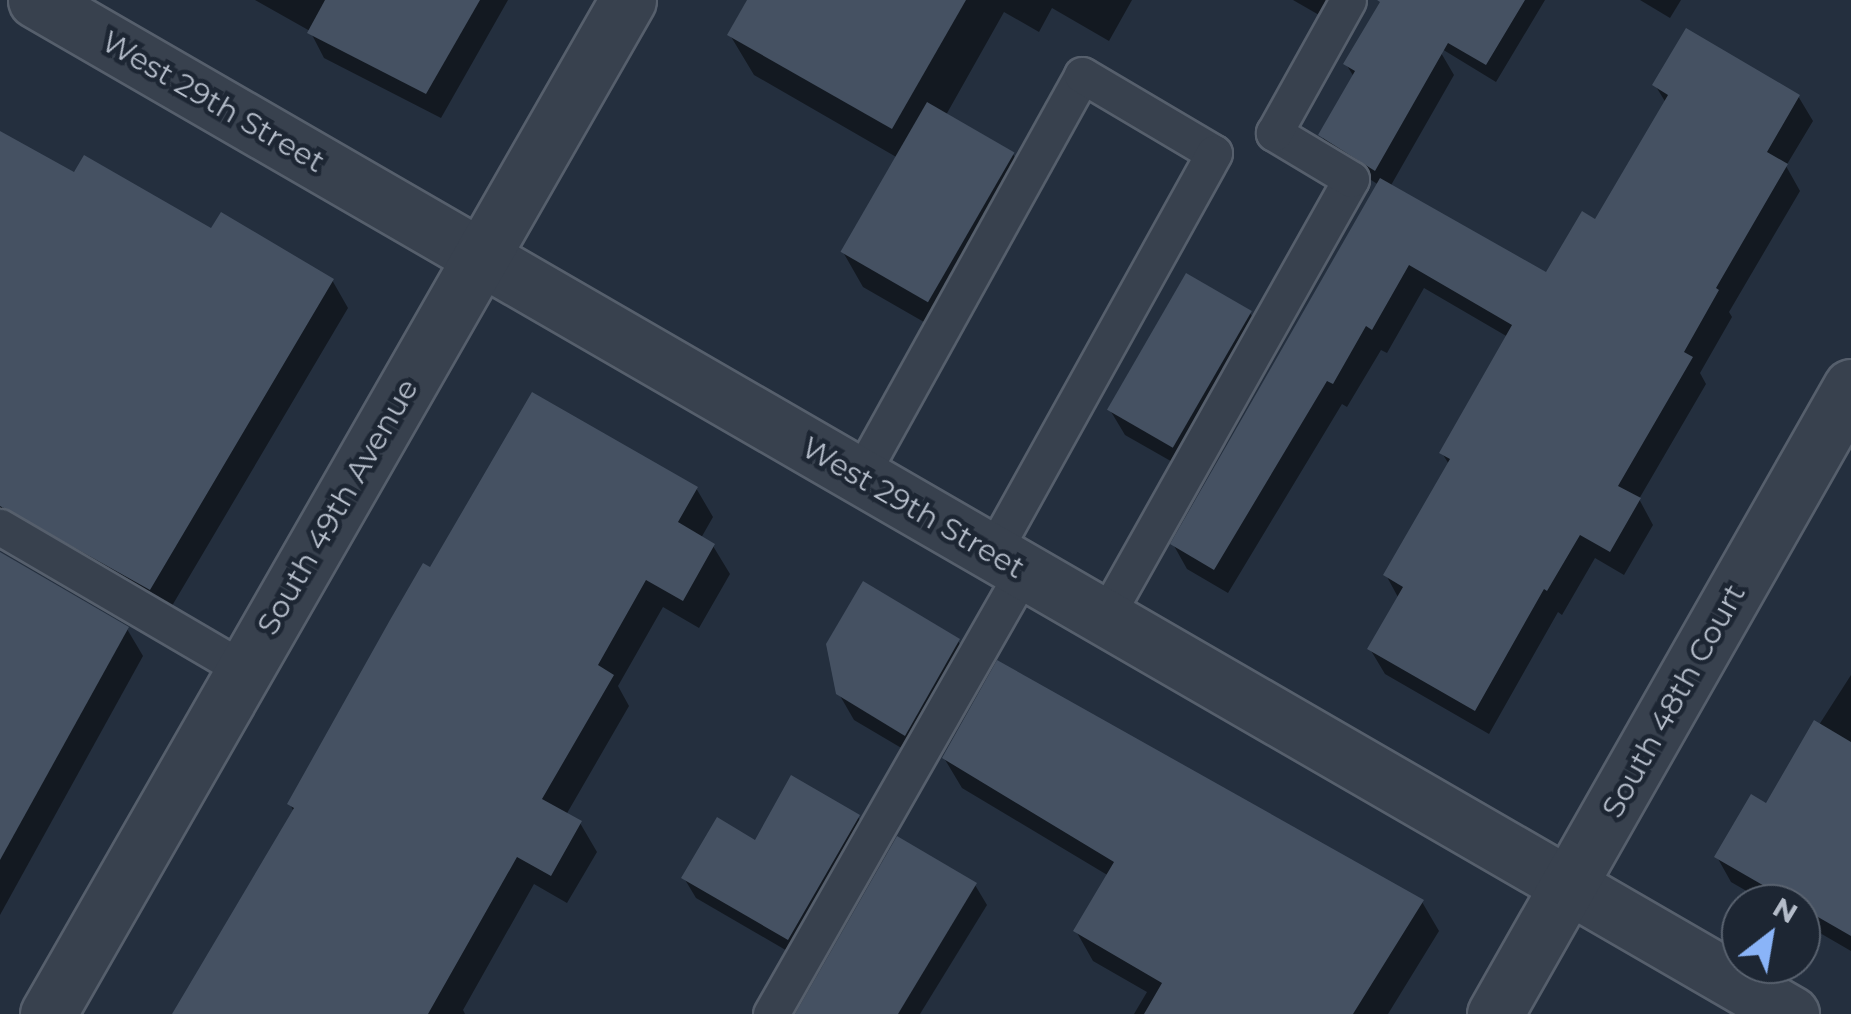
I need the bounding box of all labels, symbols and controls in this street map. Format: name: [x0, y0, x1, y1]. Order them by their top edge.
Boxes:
street label: West 29th Street: [95, 24, 331, 180]
street label: South 49th Avenue: [250, 373, 426, 641]
street label: West 29th Street: [795, 430, 1031, 586]
street label: South 48th Court: [1595, 578, 1753, 824]
north arrow: [1721, 884, 1821, 984]
text: N: [1767, 890, 1804, 930]

